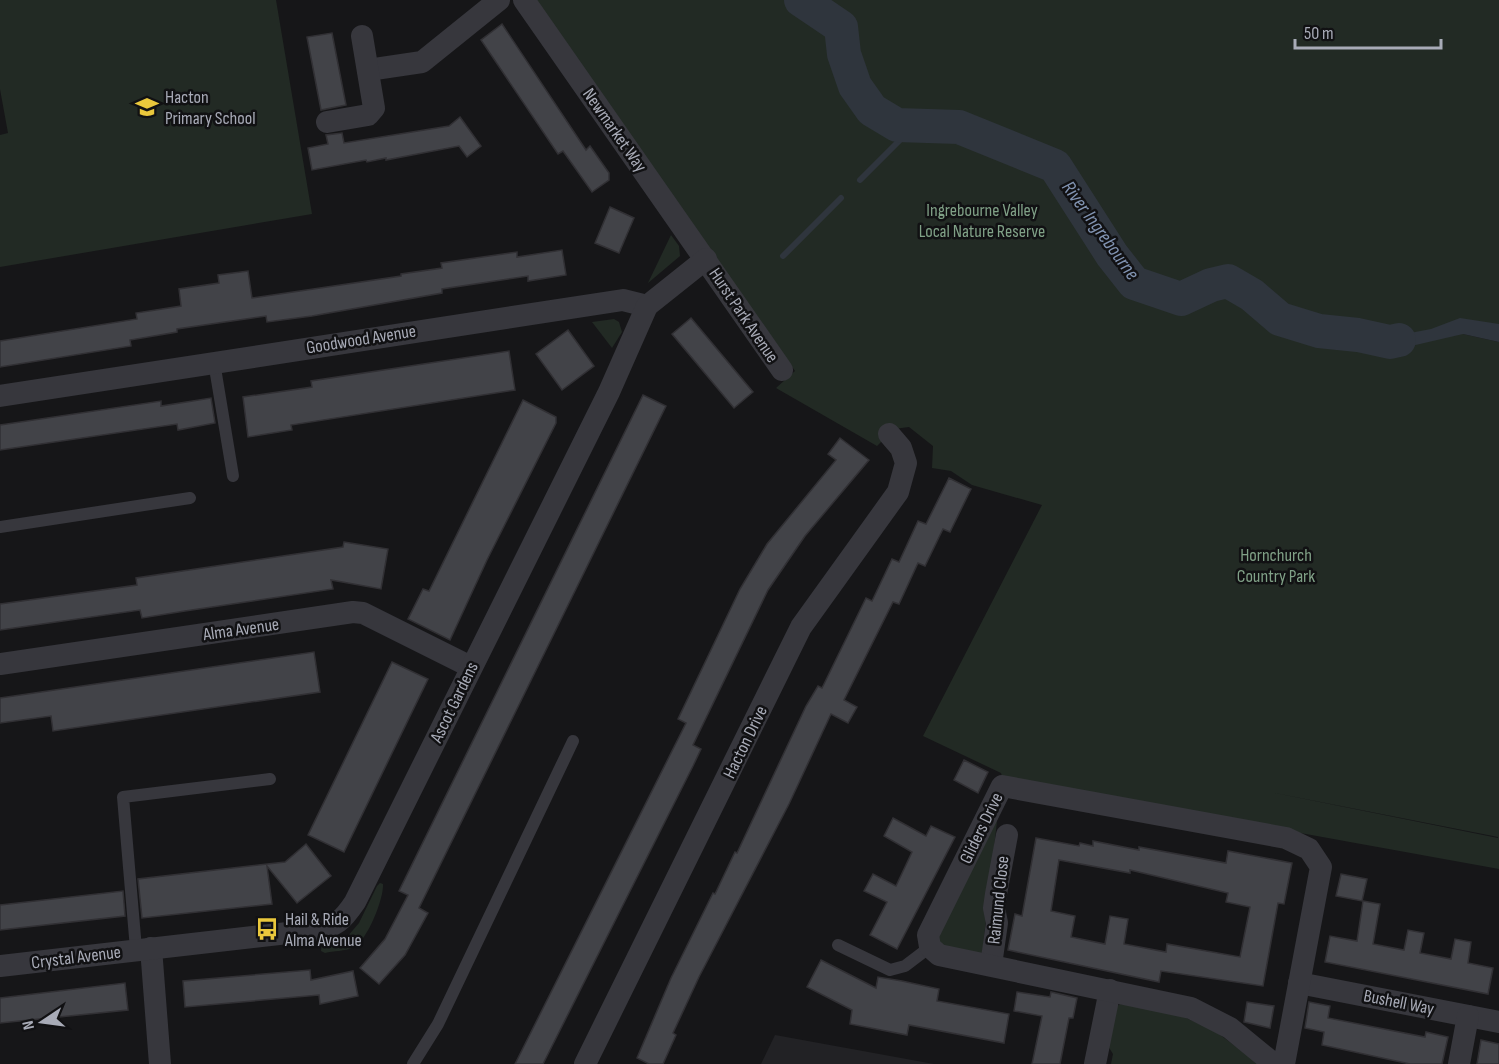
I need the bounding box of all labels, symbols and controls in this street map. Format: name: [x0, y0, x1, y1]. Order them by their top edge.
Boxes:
scale bar: [1295, 12, 1440, 50]
text: 50 m: [1304, 23, 1334, 44]
street label: Newmarket Way: [578, 84, 651, 176]
place label: Hacton Primary School: [165, 87, 256, 129]
school or university icon: Hacton Primary School: [134, 94, 160, 120]
water label: River Ingrebourne: [1056, 176, 1144, 285]
park label: Ingrebourne Valley Local Nature Reserve: [919, 200, 1045, 242]
street label: Hurst Park Avenue: [704, 264, 783, 367]
street label: Goodwood Avenue: [305, 320, 417, 359]
park label: Hornchurch Country Park: [1237, 545, 1315, 587]
street label: Alma Avenue: [201, 614, 280, 645]
street label: Ascot Gardens: [426, 659, 483, 747]
street label: Hacton Drive: [719, 703, 772, 782]
street label: Gliders Drive: [955, 789, 1008, 867]
street label: Raimund Close: [983, 855, 1014, 945]
place label: Hail & Ride Alma Avenue: [284, 909, 362, 951]
bus stop icon: Hail & Ride Alma Avenue: [254, 916, 280, 942]
street label: Crystal Avenue: [30, 942, 122, 973]
street label: Bushell Way: [1362, 985, 1436, 1020]
north arrow: [12, 992, 72, 1052]
text: N: [19, 1019, 39, 1031]

